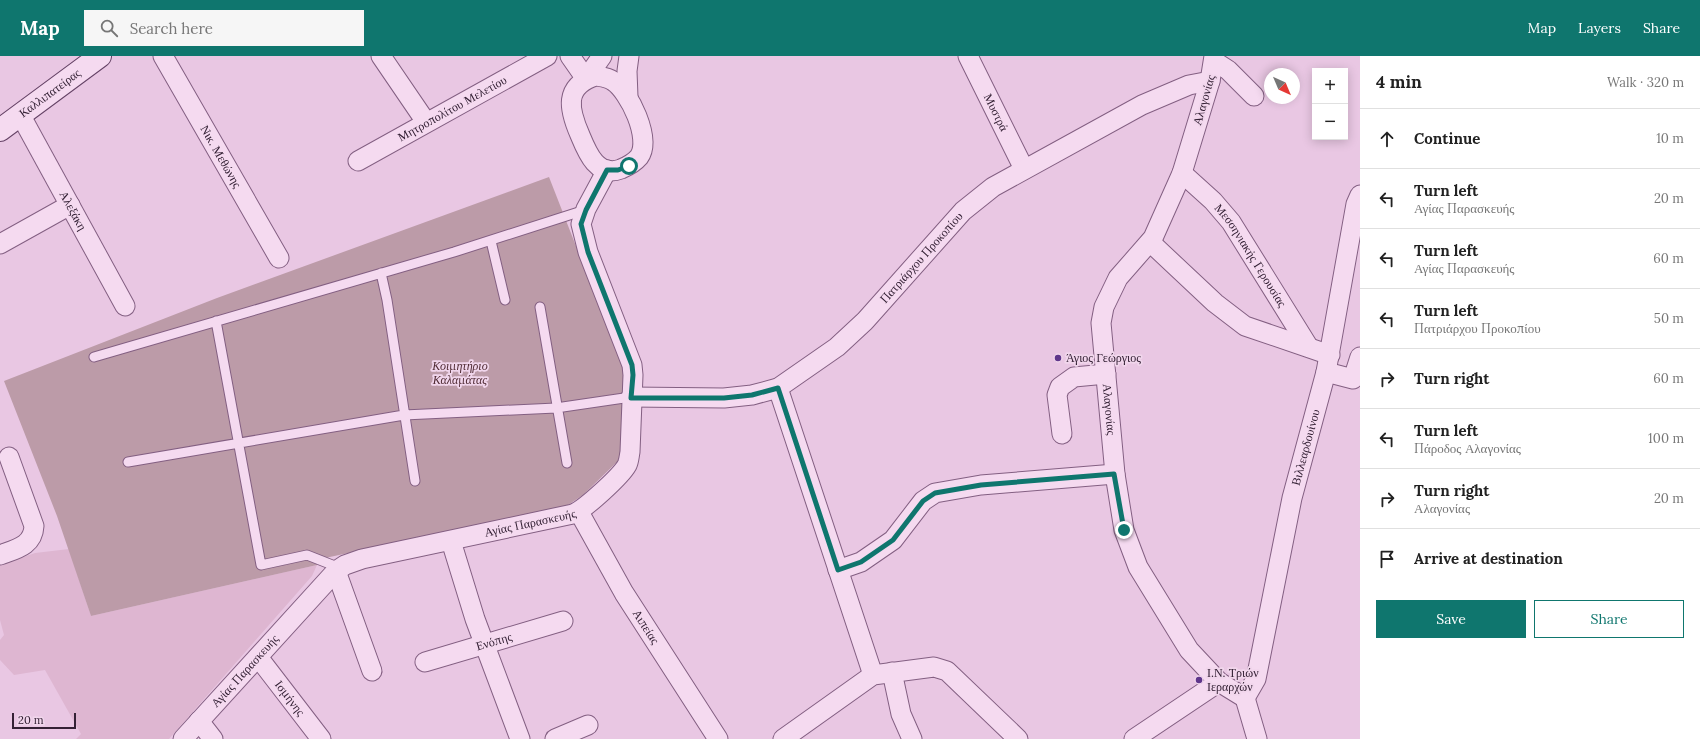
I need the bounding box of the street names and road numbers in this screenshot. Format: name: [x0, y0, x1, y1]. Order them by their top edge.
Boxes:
street label: Καλλιπατείρας: [16, 65, 83, 120]
street label: Μητροπολίτου Μελετίου: [395, 72, 509, 144]
street label: Αλαγονίας: [1189, 73, 1218, 127]
street label: Μυστρά: [981, 91, 1012, 134]
street label: Νικ. Μεθώνης: [197, 122, 245, 191]
street label: Αλεξάκη: [56, 188, 90, 233]
street label: Μεσσηνιακής Γερουσίας: [1212, 200, 1290, 310]
street label: Πατριάρχου Προκοπίου: [877, 209, 966, 306]
street label: Αλαγονίας: [1100, 383, 1119, 436]
street label: Βιλλεαρδουίνου: [1288, 407, 1323, 487]
street label: Αγίας Παρασκευής: [483, 506, 578, 540]
street label: Αιπείας: [630, 607, 663, 647]
street label: Ενόπης: [474, 629, 514, 653]
street label: Αγίας Παρασκευής: [208, 631, 282, 710]
street label: Ισμήνης: [272, 677, 309, 719]

